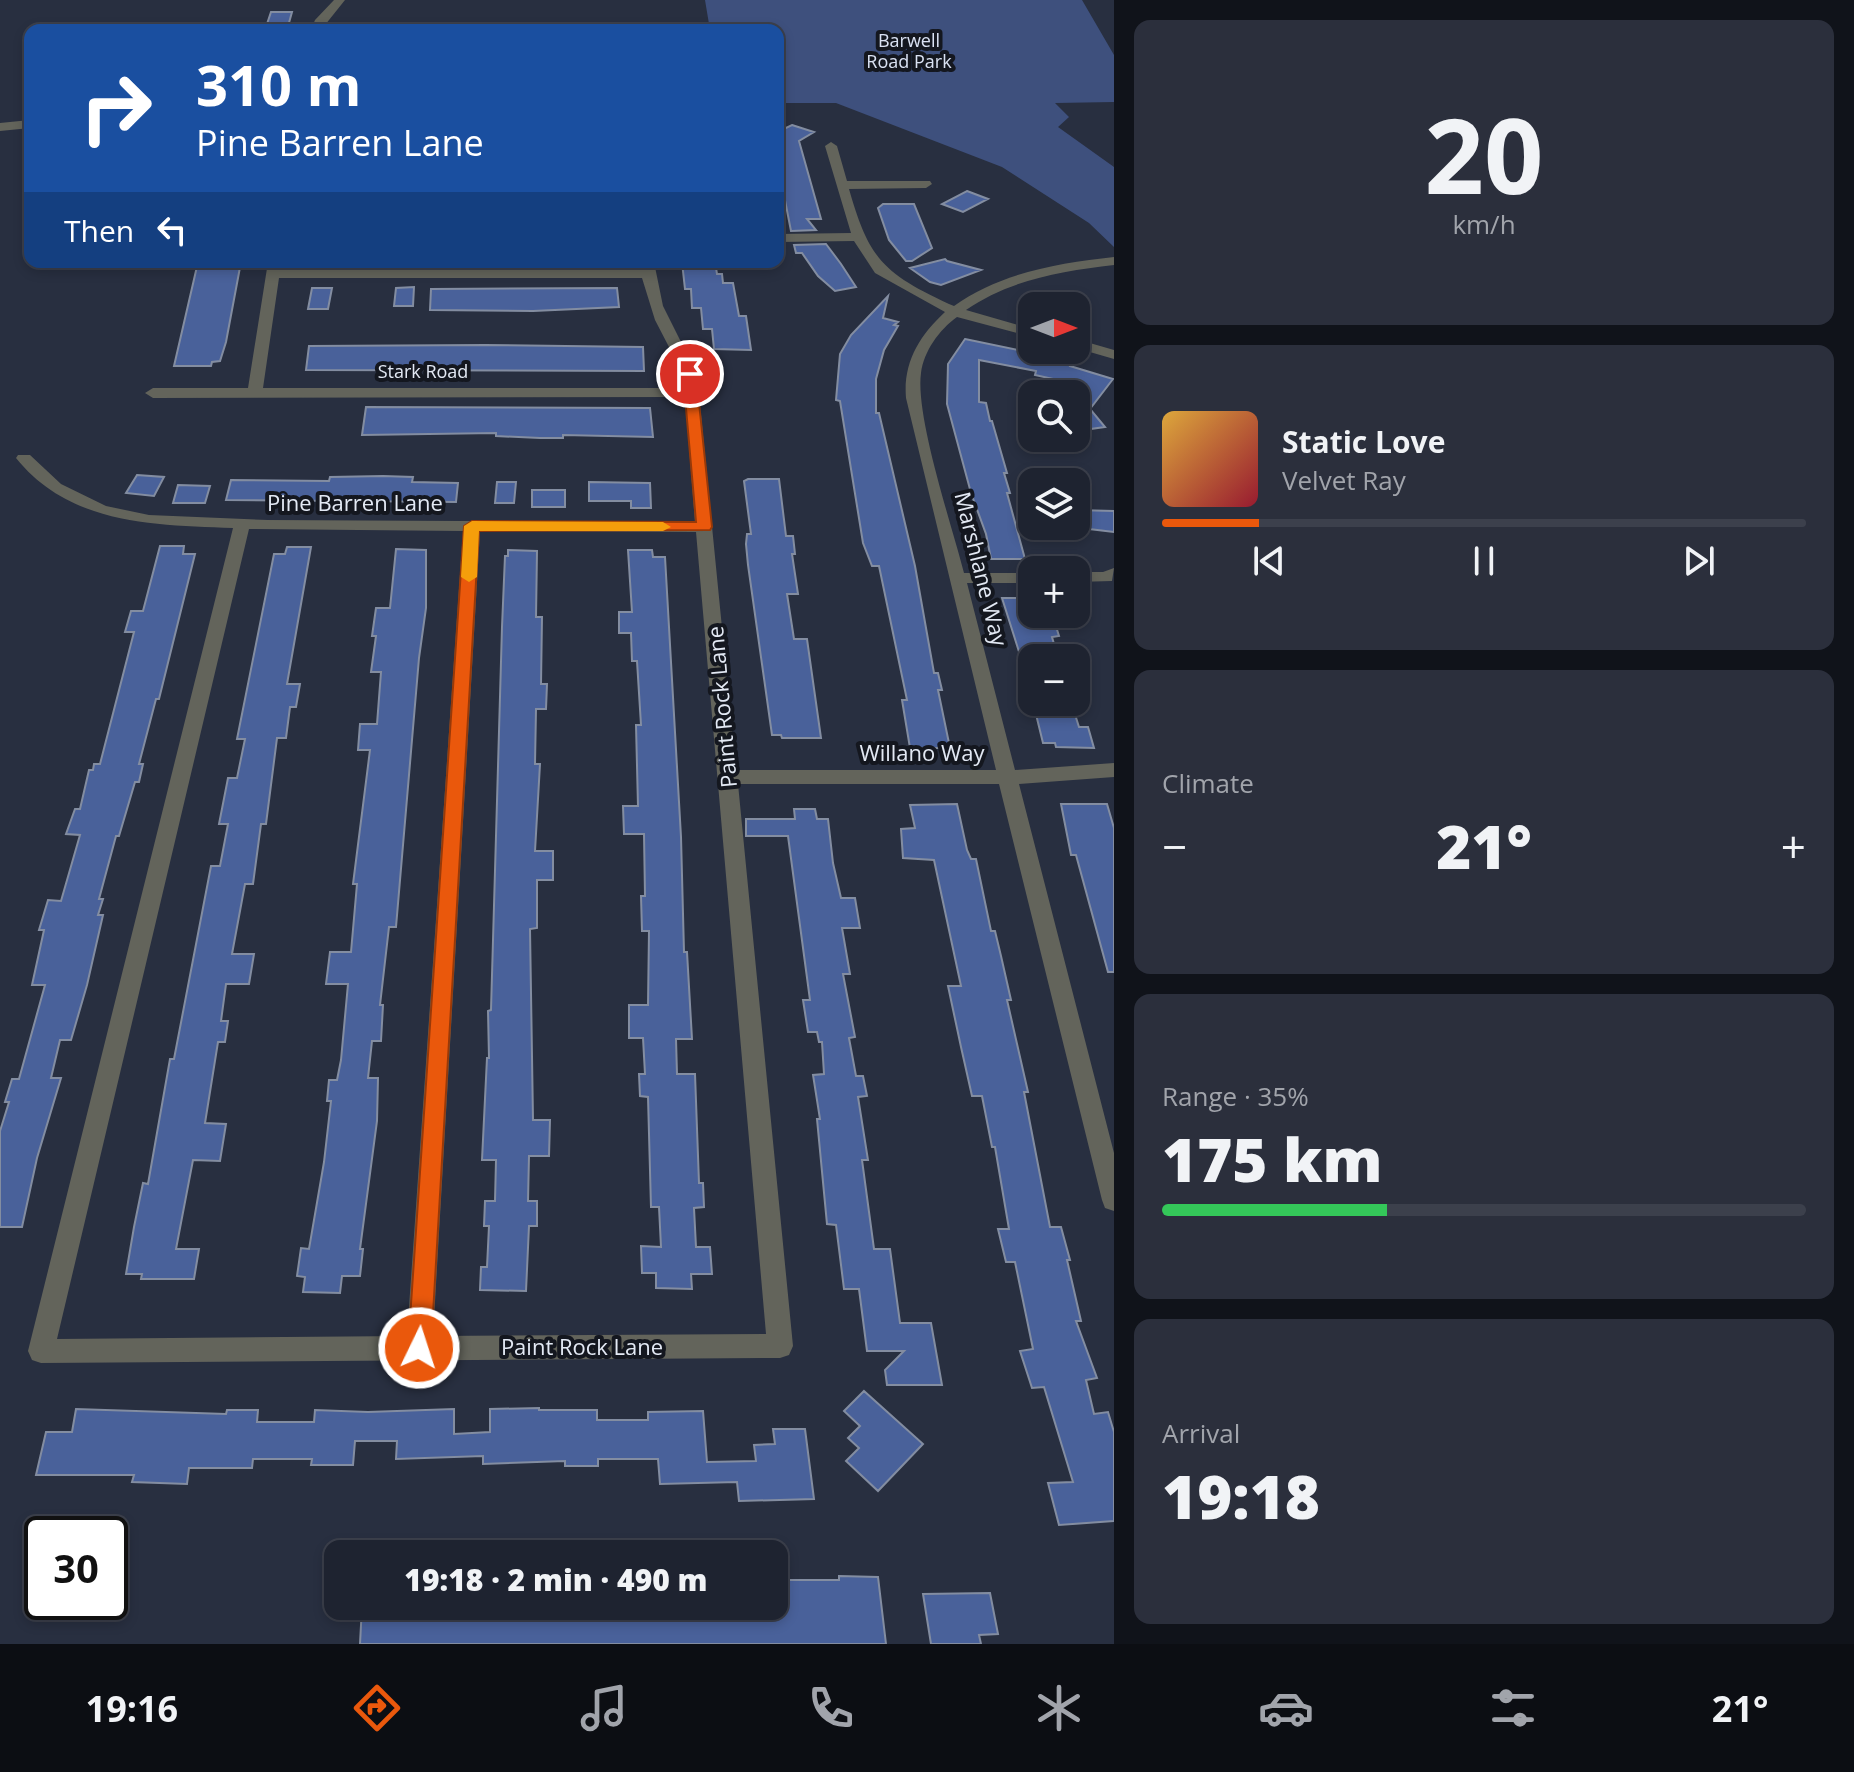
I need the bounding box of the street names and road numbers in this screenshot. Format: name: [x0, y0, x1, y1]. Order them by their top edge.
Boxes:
street label: Stark Road: [378, 359, 468, 383]
street label: Pine Barren Lane: [267, 487, 443, 517]
street label: Marshlane Way: [948, 489, 1016, 650]
street label: Paint Rock Lane: [699, 625, 743, 789]
street label: Willano Way: [859, 737, 986, 767]
street label: Paint Rock Lane: [501, 1331, 663, 1361]

